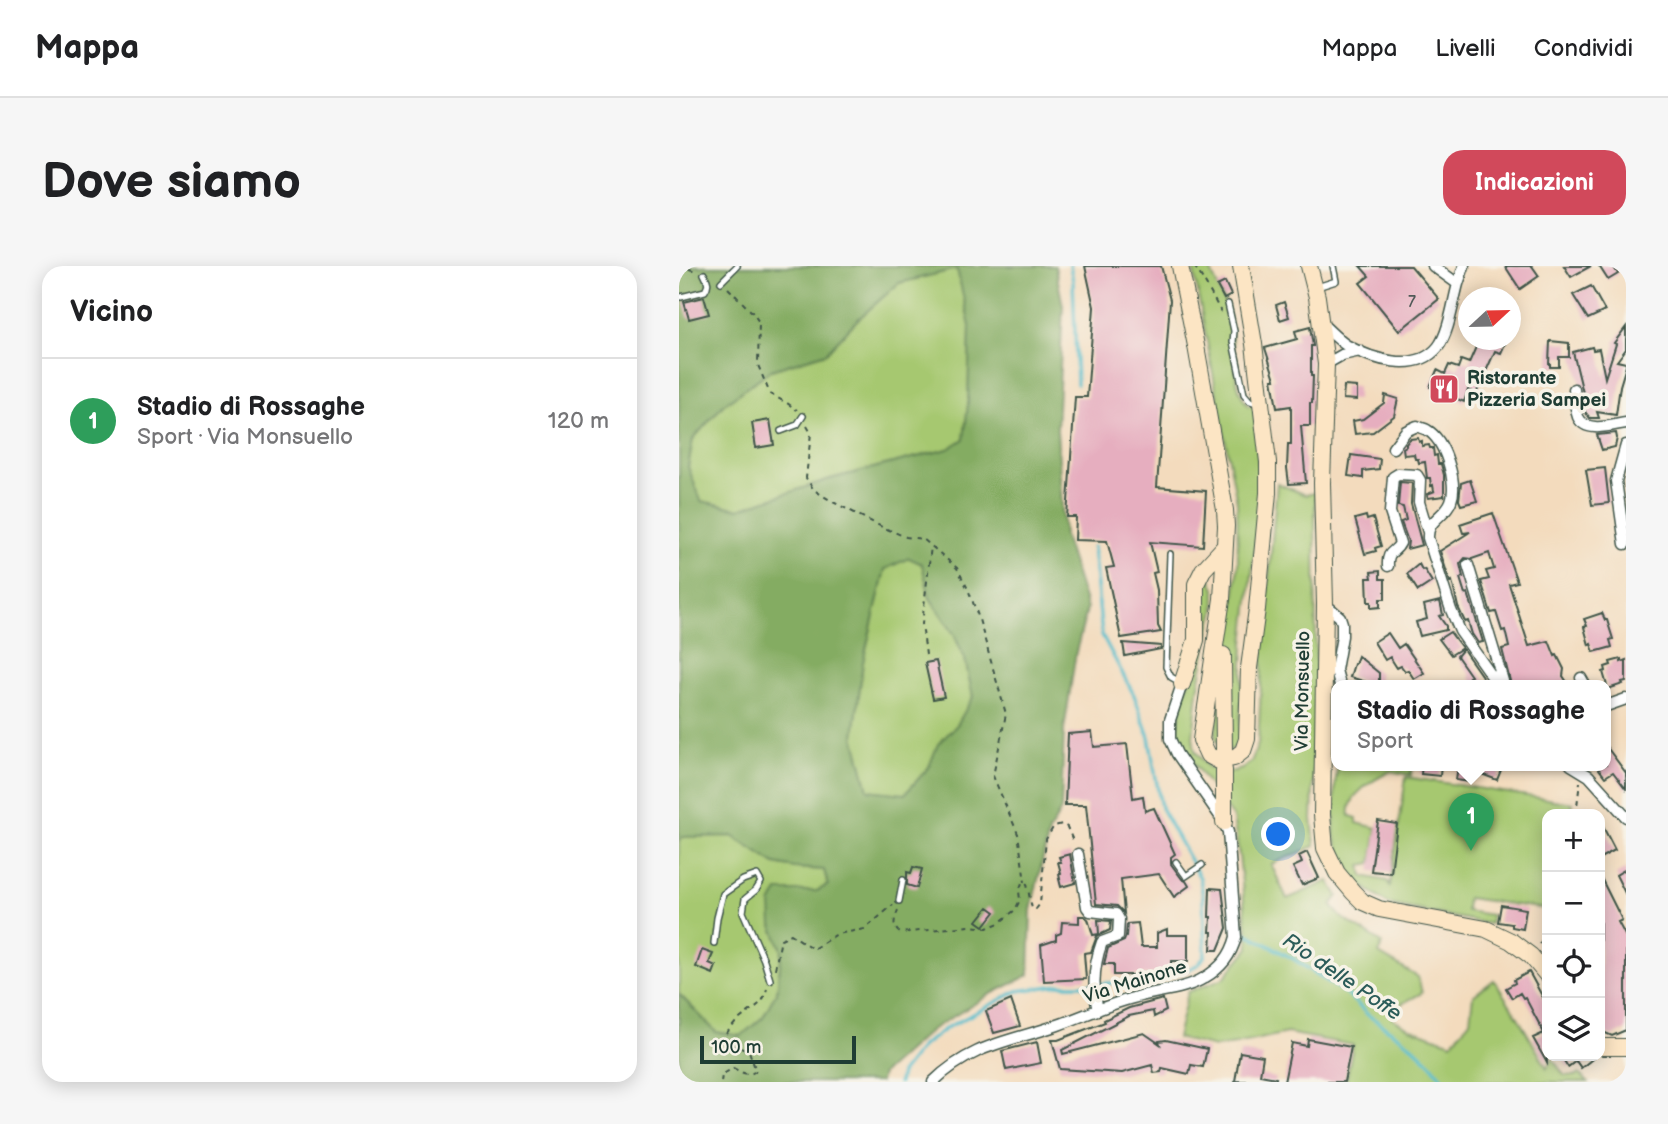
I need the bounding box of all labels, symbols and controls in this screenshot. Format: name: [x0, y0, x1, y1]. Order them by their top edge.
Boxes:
text: Mappa: [35, 28, 139, 68]
text: Mappa: [1322, 34, 1397, 63]
text: Livelli: [1435, 34, 1496, 63]
text: Condividi: [1534, 34, 1633, 63]
button: Indicazioni: [1443, 150, 1626, 215]
text: Dove siamo: [42, 153, 301, 212]
north arrow: [1458, 287, 1521, 350]
house number: 7: [1408, 293, 1416, 312]
text: Vicino: [70, 294, 153, 330]
place label: Ristorante Pizzeria Sampei: [1467, 367, 1606, 412]
restaurant icon: Ristorante Pizzeria Sampei: [1427, 372, 1461, 406]
text: Stadio di Rossaghe: [137, 392, 365, 423]
text: 1: [88, 407, 98, 435]
text: 120 m: [548, 407, 609, 435]
text: Sport · Via Monsuello: [137, 423, 353, 451]
street label: Via Monsuello: [1290, 631, 1316, 751]
popup: [1331, 680, 1611, 771]
text: Stadio di Rossaghe: [1357, 696, 1585, 727]
text: Sport: [1357, 727, 1413, 755]
pin: 1: [1448, 793, 1494, 851]
map controls: [1542, 809, 1605, 1061]
button: +: [1542, 809, 1605, 872]
your location: [1261, 817, 1295, 851]
button: −: [1542, 872, 1605, 935]
water label: Rio delle Poffe: [1278, 928, 1406, 1026]
button: locate: [1542, 935, 1605, 998]
street label: Via Mainone: [1080, 955, 1190, 1009]
button: layers: [1542, 998, 1605, 1061]
scale bar: [700, 1033, 856, 1065]
text: 100 m: [711, 1036, 762, 1059]

